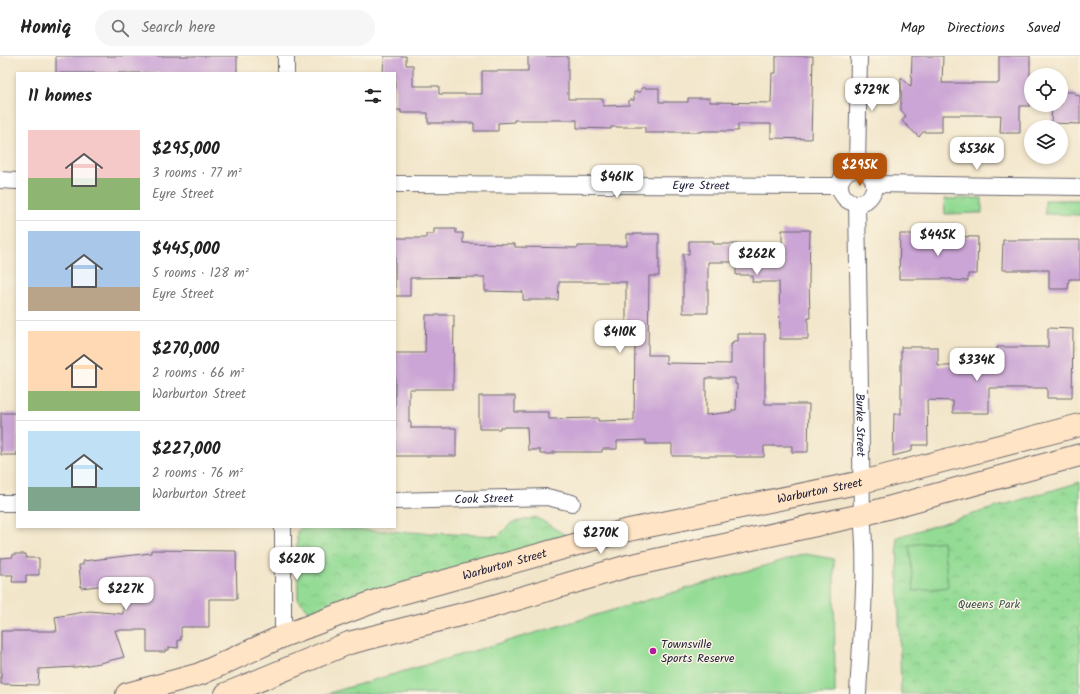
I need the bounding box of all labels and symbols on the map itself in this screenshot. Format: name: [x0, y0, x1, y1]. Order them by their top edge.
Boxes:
pin: $729K: [844, 78, 900, 112]
pin: $536K: [949, 137, 1005, 171]
pin: $295K: [832, 153, 888, 187]
pin: $461K: [589, 165, 645, 199]
street label: Eyre Street: [672, 176, 730, 196]
pin: $445K: [910, 223, 966, 257]
pin: $262K: [729, 242, 785, 276]
pin: $410K: [592, 320, 648, 354]
pin: $334K: [949, 348, 1005, 382]
street label: Burke Street: [850, 393, 870, 457]
street label: Warburton Street: [775, 473, 865, 509]
street label: Cook Street: [454, 489, 514, 509]
pin: $270K: [573, 521, 629, 555]
street label: Warburton Street: [460, 544, 549, 586]
pin: $620K: [269, 547, 325, 581]
pin: $227K: [98, 577, 154, 611]
park label: Queens Park: [958, 595, 1021, 614]
place label: Townsville Sports Reserve: [661, 635, 735, 668]
marker: Townsville Sports Reserve: [648, 646, 658, 656]

